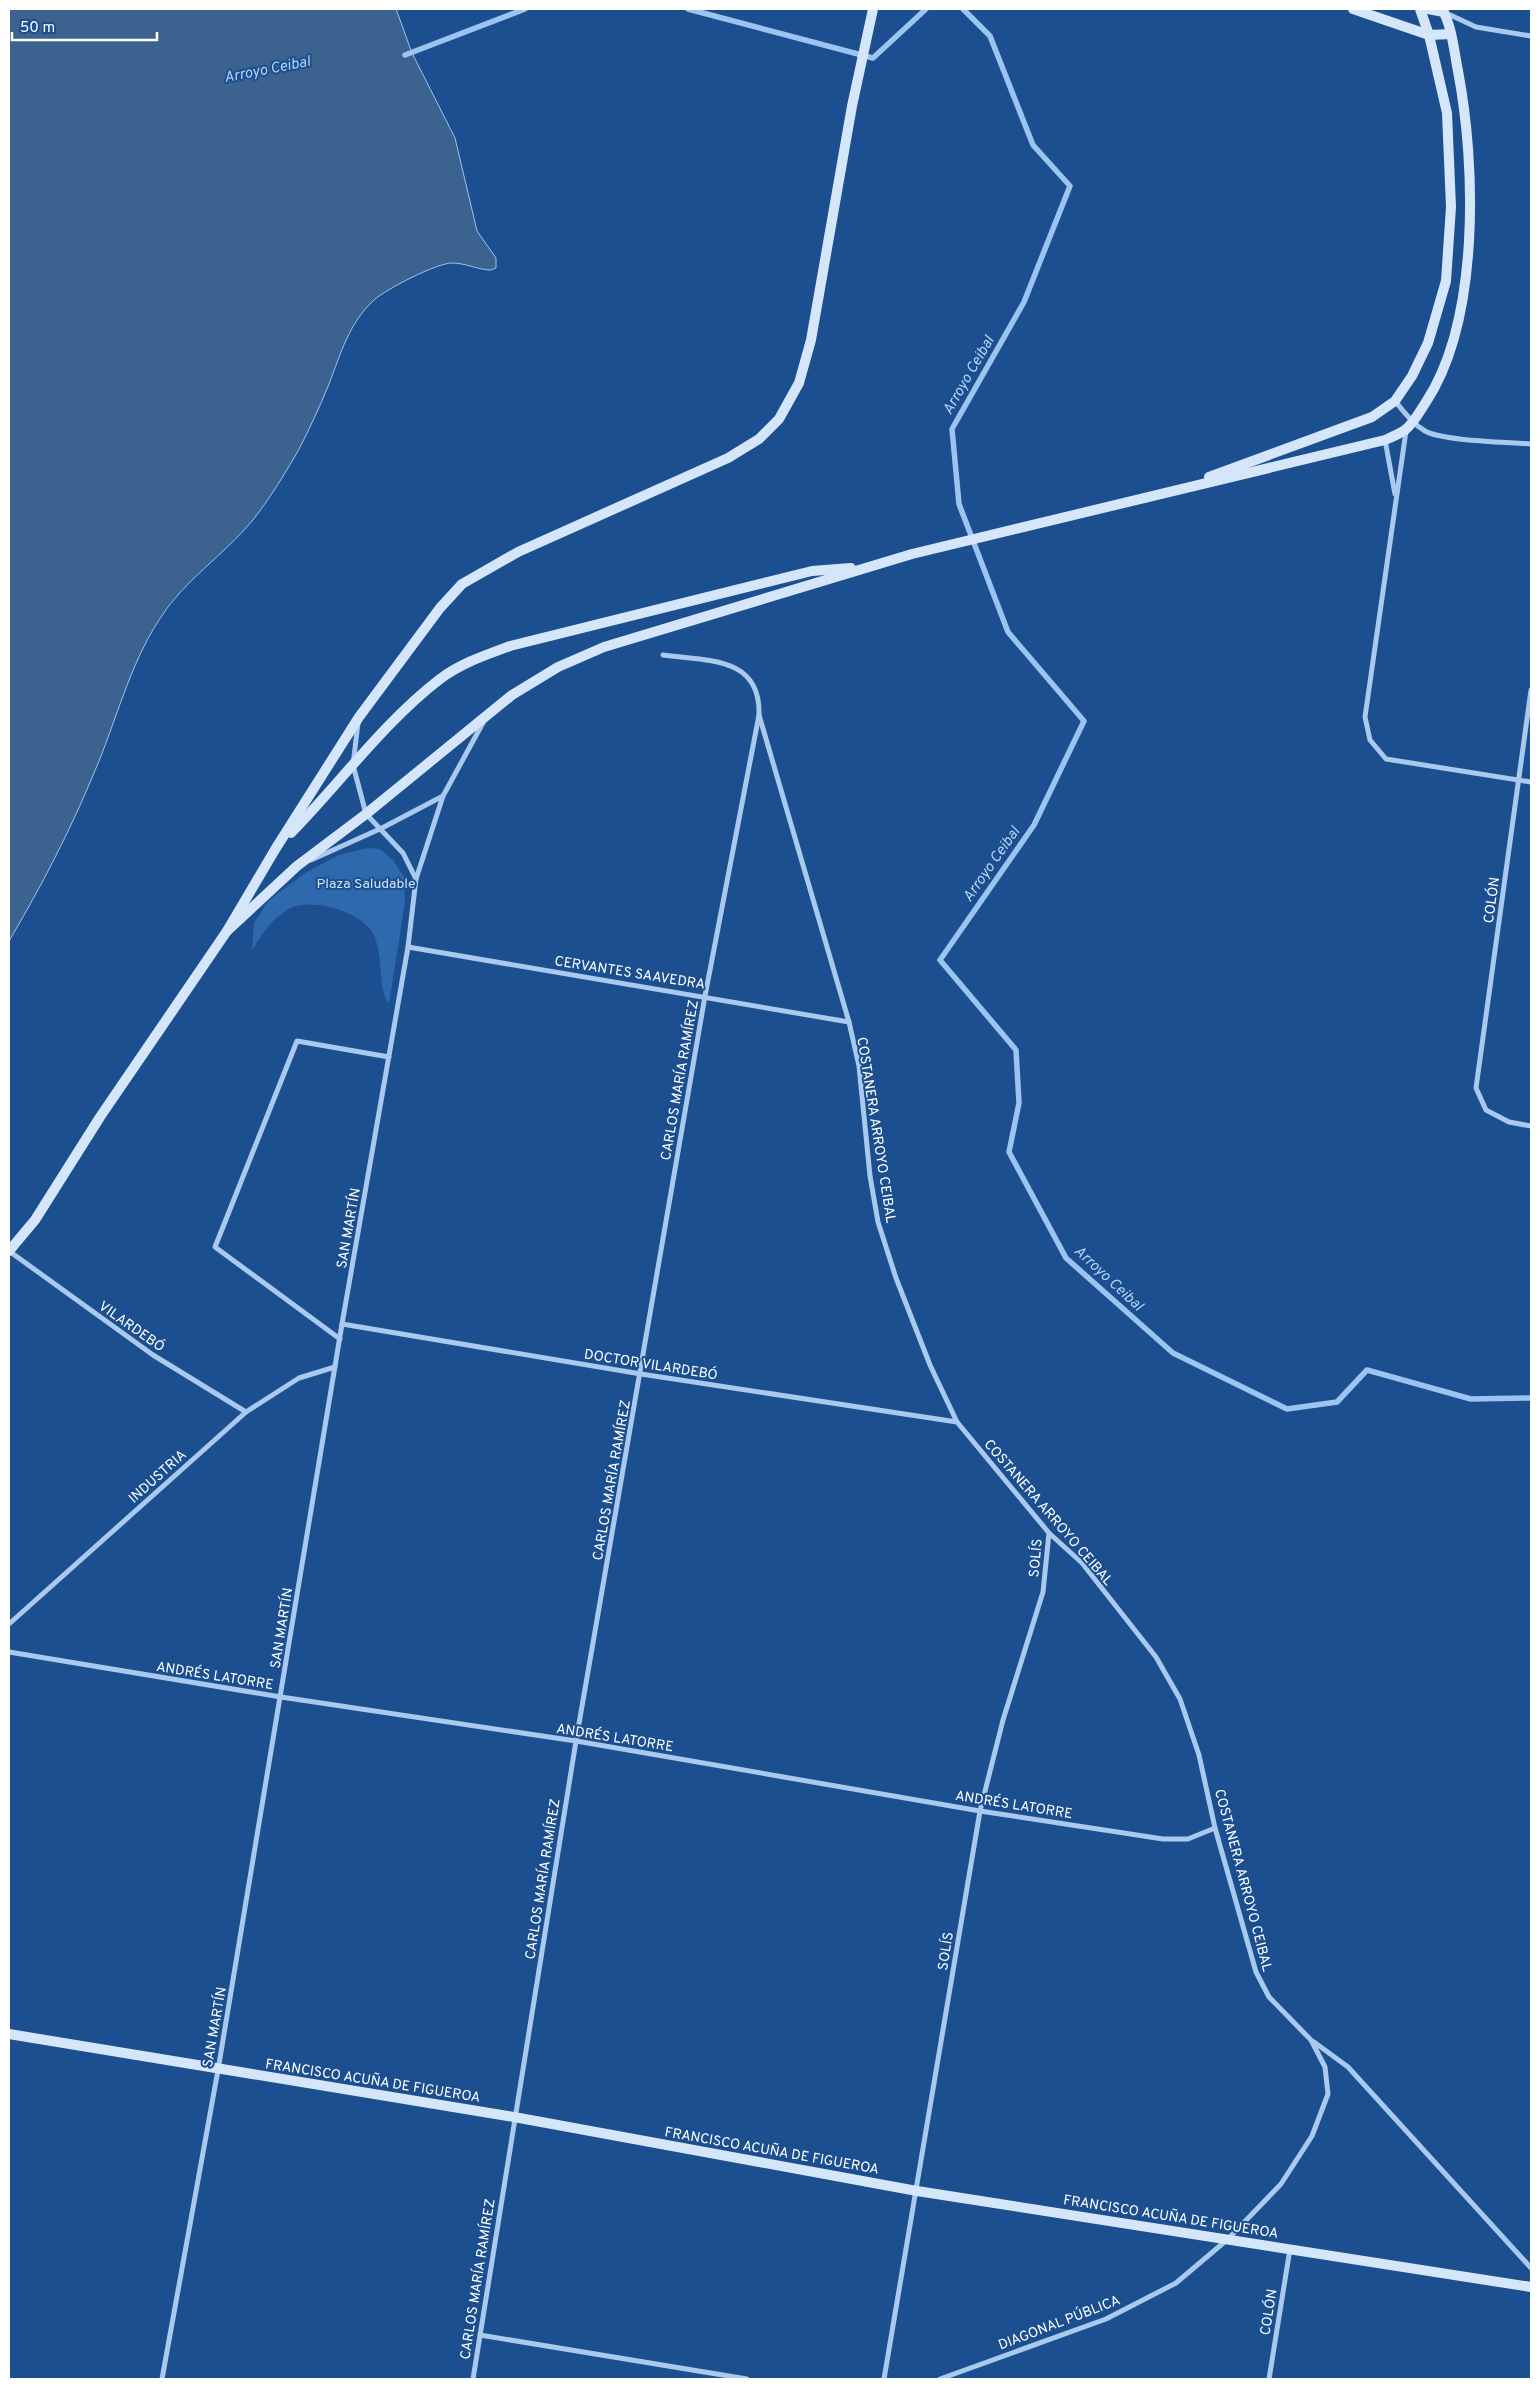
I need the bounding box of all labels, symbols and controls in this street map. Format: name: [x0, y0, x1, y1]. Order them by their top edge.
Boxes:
scale bar: [12, 10, 158, 42]
text: 50 m: [20, 19, 55, 38]
water label: Arroyo Ceibal: [223, 53, 313, 88]
water label: Arroyo Ceibal: [939, 332, 1000, 418]
water label: Arroyo Ceibal: [959, 823, 1026, 906]
park label: Plaza Saludable: [316, 876, 416, 893]
street label: COLÓN: [1480, 876, 1504, 924]
street label: CERVANTES SAAVEDRA: [553, 953, 706, 994]
street label: CARLOS MARÍA RAMÍREZ: [657, 999, 703, 1162]
street label: COSTANERA ARROYO CEIBAL: [852, 1036, 899, 1225]
street label: SAN MARTÍN: [333, 1186, 365, 1270]
water label: Arroyo Ceibal: [1069, 1242, 1147, 1317]
street label: VILARDEBÓ: [95, 1297, 168, 1356]
street label: DOCTOR VILARDEBÓ: [583, 1346, 719, 1384]
street label: CARLOS MARÍA RAMÍREZ: [589, 1399, 635, 1562]
street label: COSTANERA ARROYO CEIBAL: [980, 1436, 1116, 1590]
street label: INDUSTRIA: [126, 1447, 190, 1507]
street label: SOLÍS: [1025, 1538, 1047, 1578]
street label: SAN MARTÍN: [267, 1586, 297, 1670]
street label: ANDRÉS LATORRE: [155, 1658, 275, 1694]
street label: ANDRÉS LATORRE: [555, 1720, 675, 1756]
street label: ANDRÉS LATORRE: [954, 1787, 1074, 1823]
street label: COSTANERA ARROYO CEIBAL: [1210, 1787, 1275, 1974]
street label: CARLOS MARÍA RAMÍREZ: [521, 1797, 565, 1961]
street label: SOLÍS: [934, 1931, 958, 1972]
street label: SAN MARTÍN: [199, 1985, 231, 2069]
street label: FRANCISCO ACUÑA DE FIGUEROA: [264, 2056, 481, 2107]
street label: FRANCISCO ACUÑA DE FIGUEROA: [663, 2124, 880, 2179]
street label: FRANCISCO ACUÑA DE FIGUEROA: [1062, 2192, 1279, 2243]
street label: CARLOS MARÍA RAMÍREZ: [456, 2197, 500, 2361]
street label: COLÓN: [1256, 2288, 1282, 2337]
street label: DIAGONAL PÚBLICA: [996, 2291, 1123, 2354]

